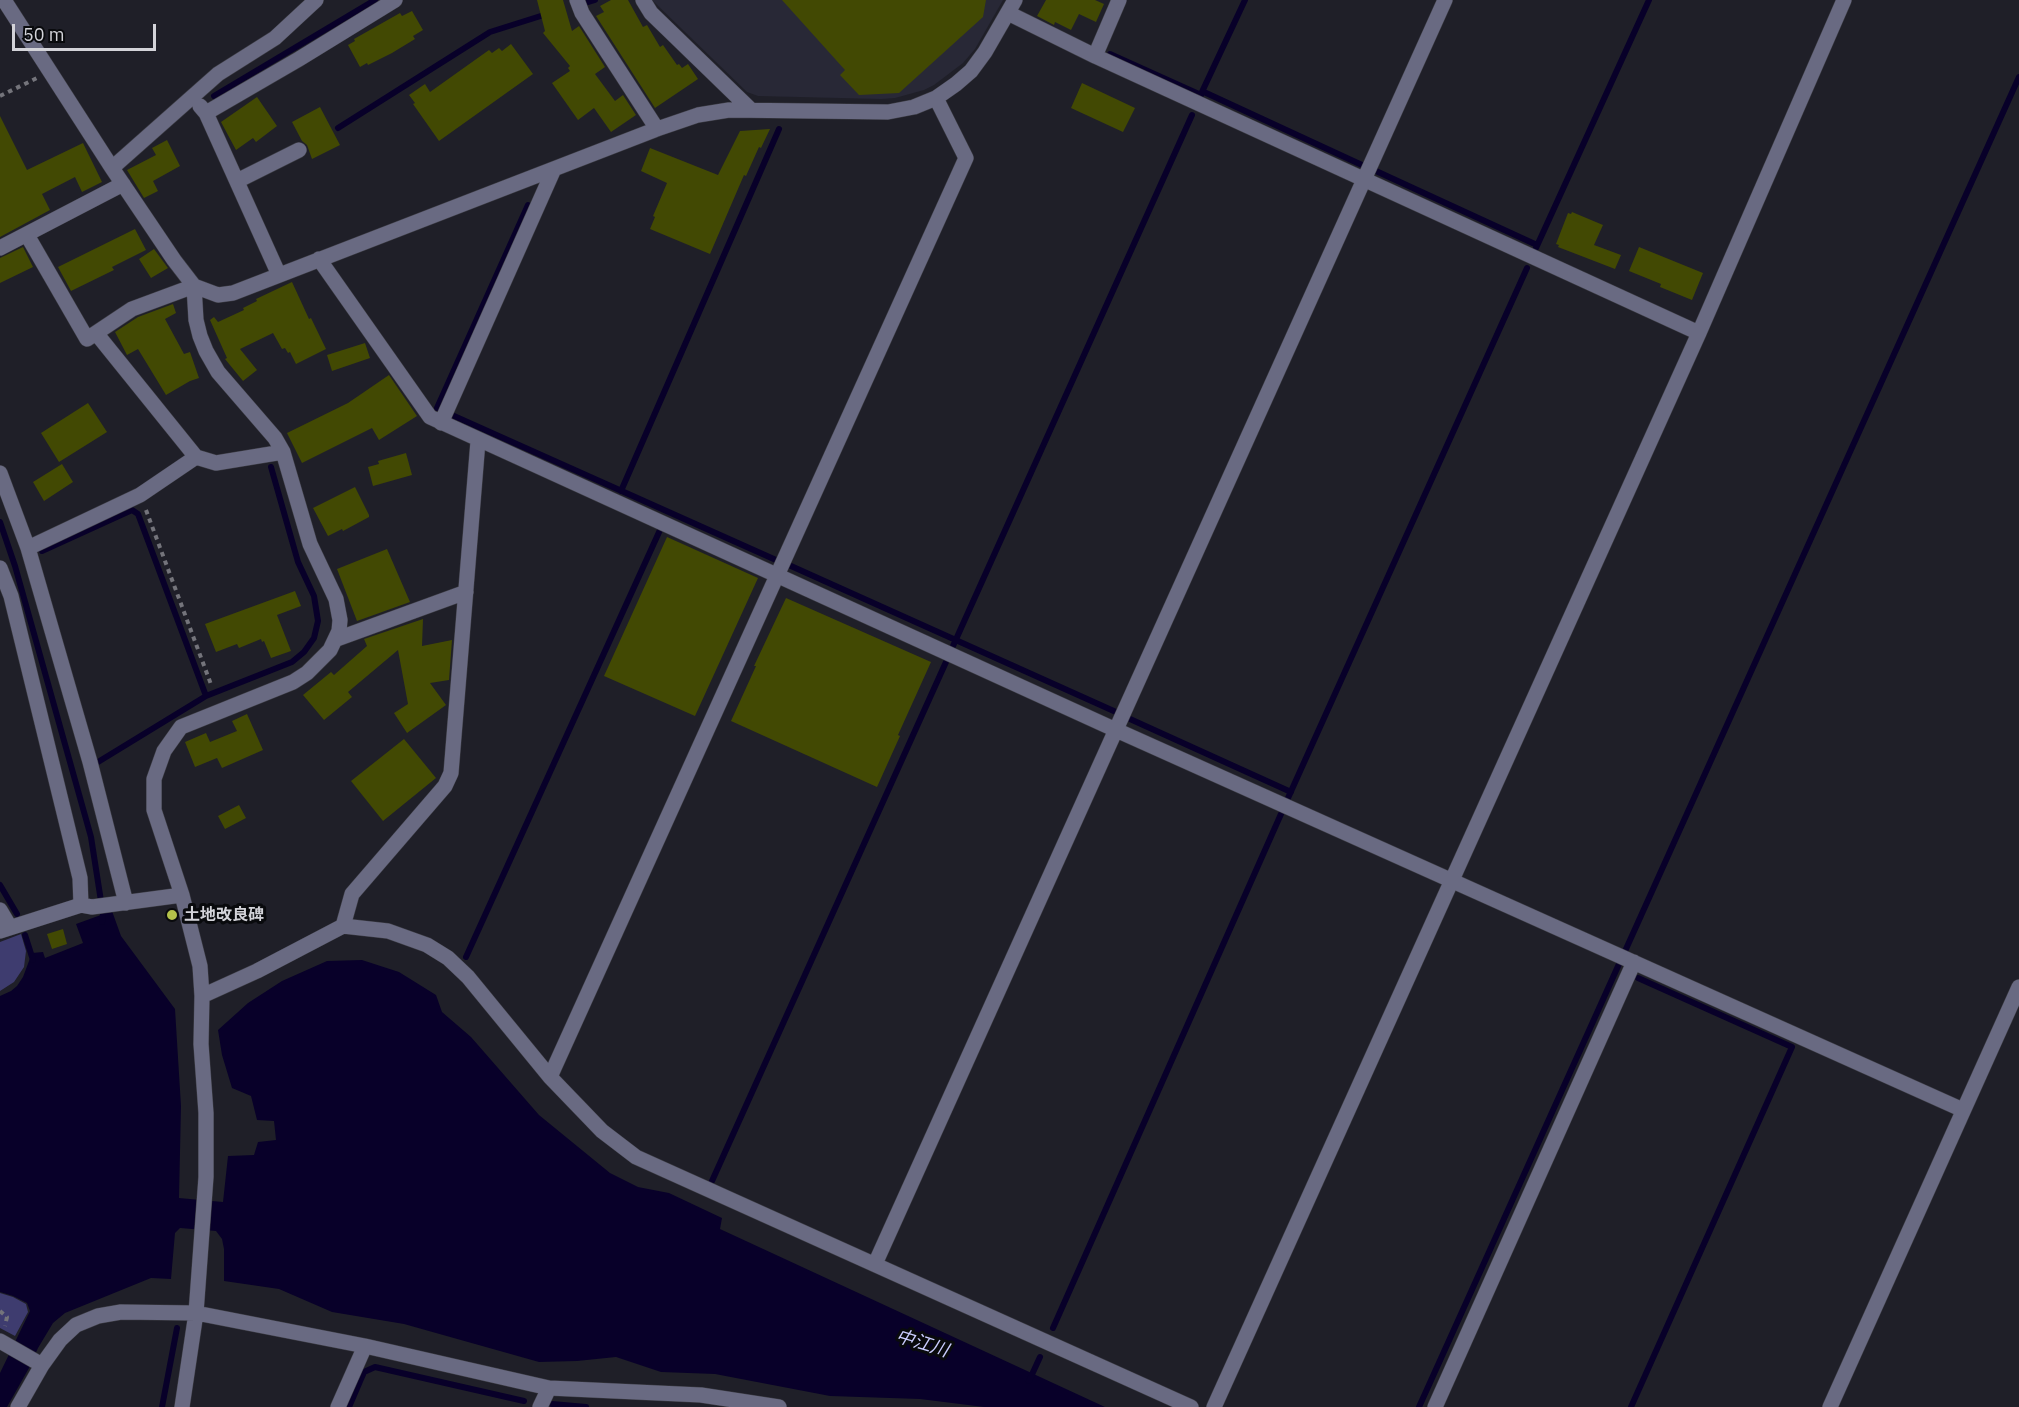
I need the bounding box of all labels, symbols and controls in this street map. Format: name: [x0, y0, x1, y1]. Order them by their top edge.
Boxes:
scale bar: [15, 12, 159, 50]
text: 50 m: [23, 23, 65, 46]
place label: 土地改良碑: [184, 905, 264, 925]
marker: 土地改良碑: [165, 908, 179, 922]
water label: 中江川: [893, 1326, 951, 1362]

